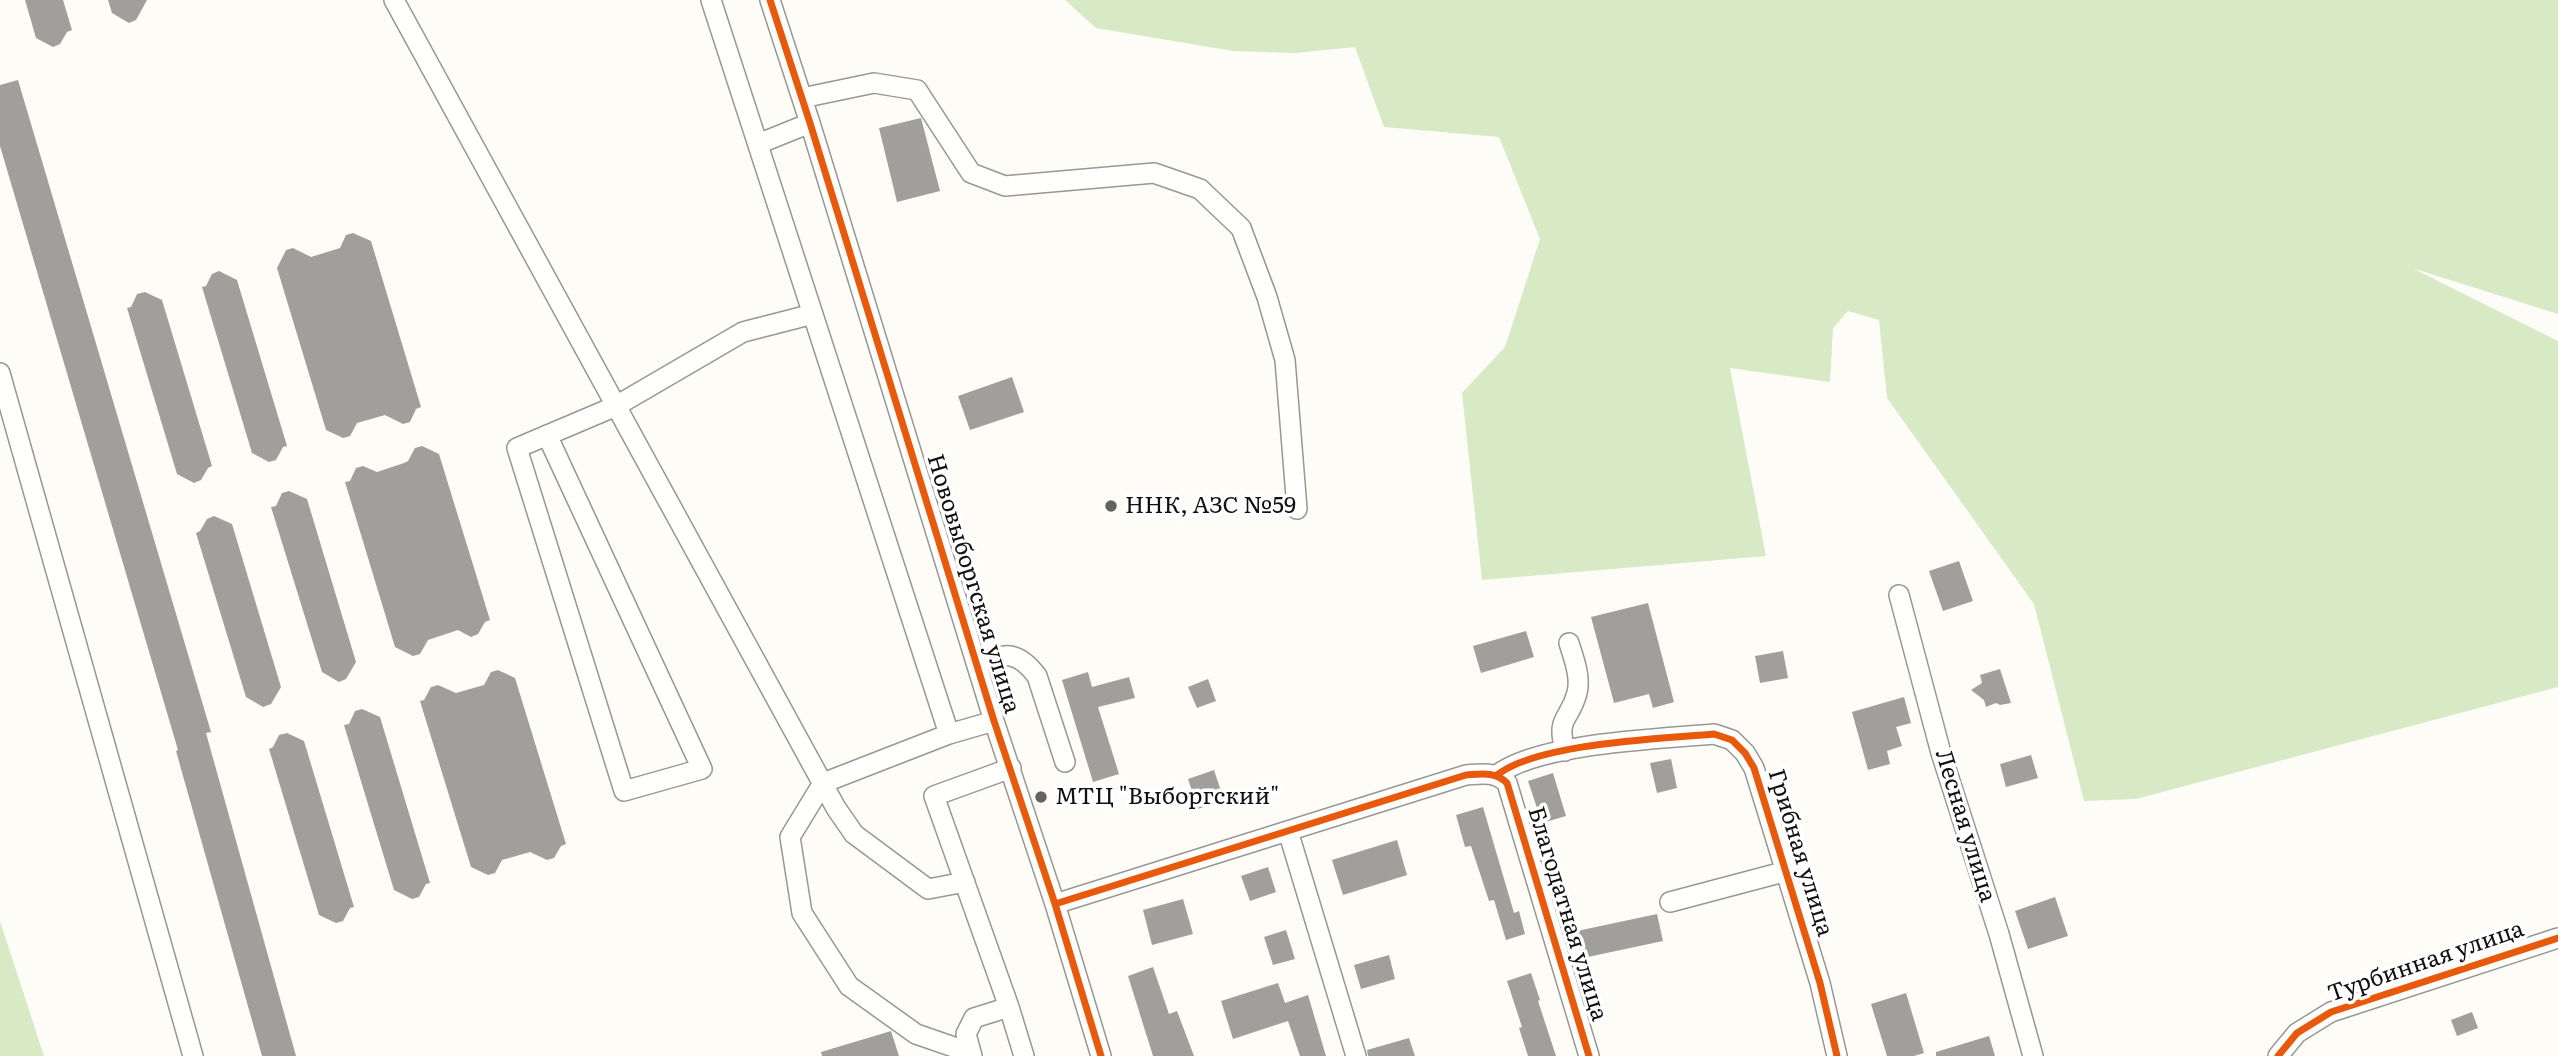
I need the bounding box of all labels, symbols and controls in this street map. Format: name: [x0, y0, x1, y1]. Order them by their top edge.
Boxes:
street label: Нововыборгская улица: [920, 451, 1026, 717]
place label: ННК, АЗС №59: [1125, 492, 1296, 520]
marker: ННК, АЗС №59: [1103, 498, 1119, 514]
street label: Лесная улица: [1929, 746, 2001, 906]
street label: Грибная улица: [1761, 766, 1839, 940]
place label: МТЦ "Выборгский": [1055, 783, 1279, 811]
marker: МТЦ "Выборгский": [1033, 789, 1049, 805]
street label: Благодатная улица: [1521, 803, 1613, 1025]
street label: Турбинная улица: [2324, 916, 2528, 1008]

